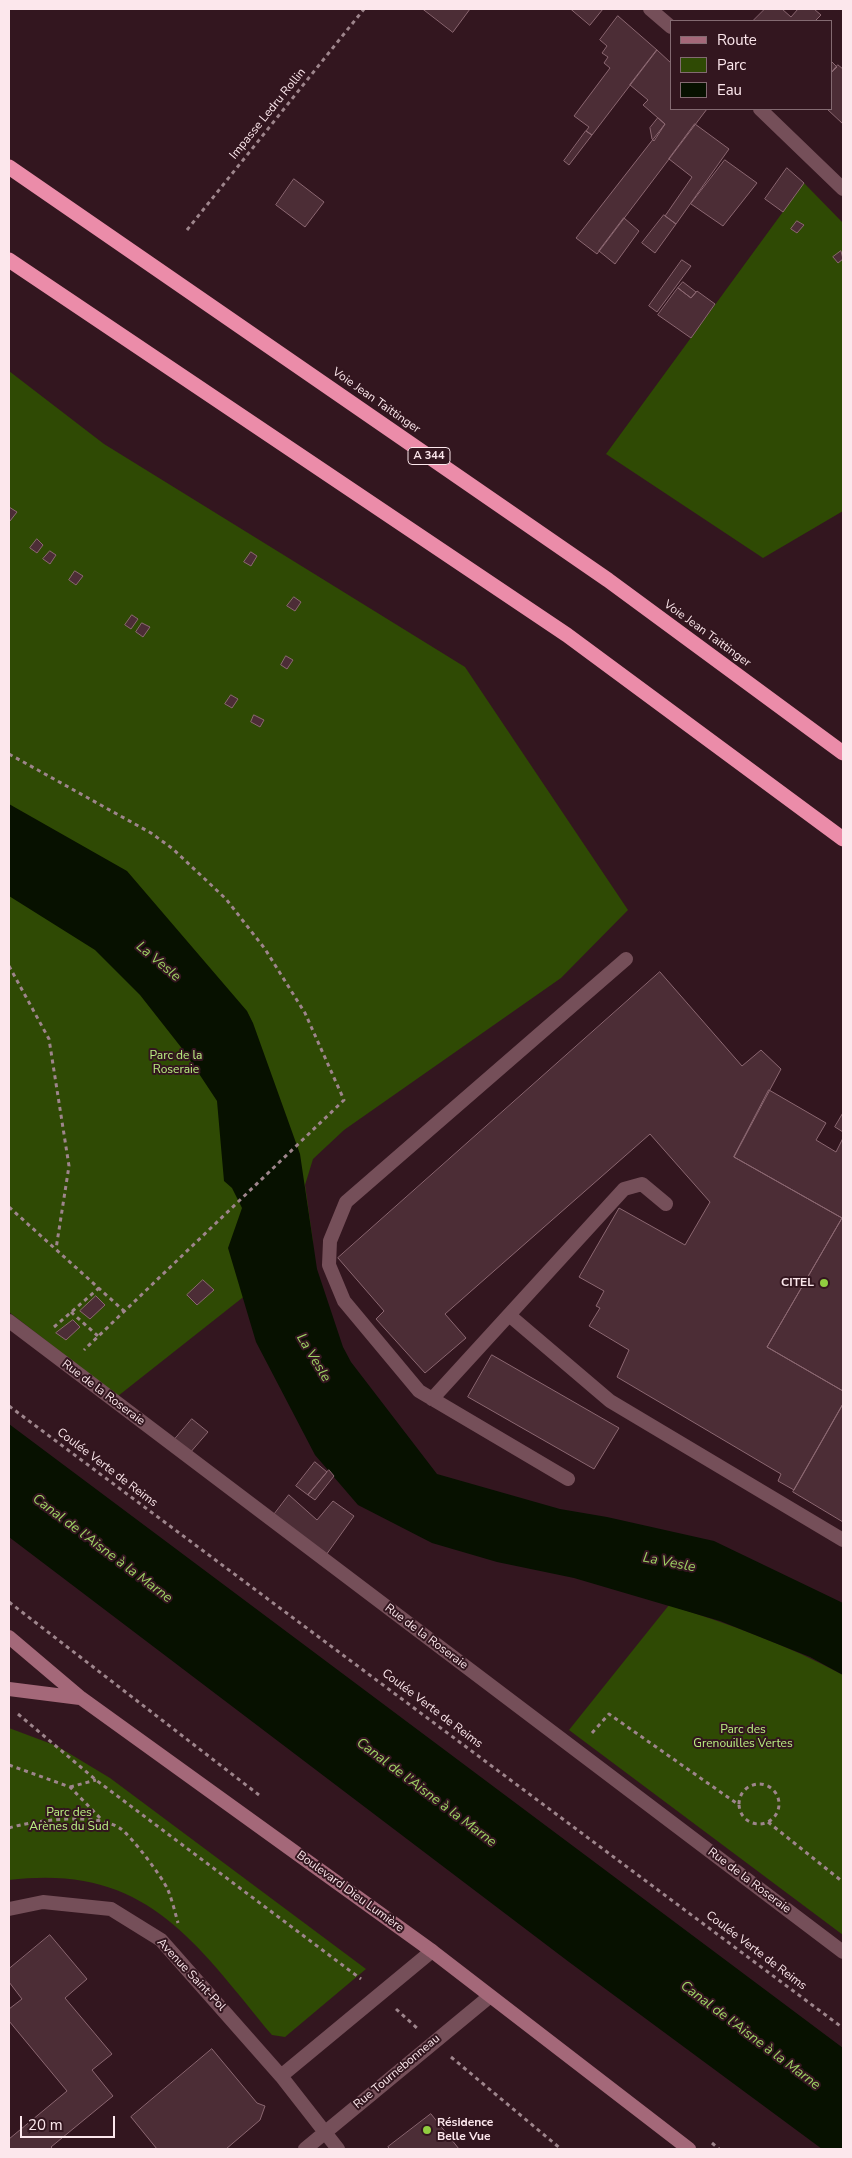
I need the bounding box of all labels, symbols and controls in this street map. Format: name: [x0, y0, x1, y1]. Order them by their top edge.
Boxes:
legend: [670, 20, 832, 110]
text: Route: [717, 30, 757, 50]
text: Parc: [717, 55, 746, 75]
street label: Impasse Ledru Rollin: [227, 66, 309, 162]
text: Eau: [717, 80, 742, 100]
street label: Voie Jean Taittinger: [329, 365, 423, 437]
road number: A 344: [408, 448, 450, 464]
street label: Voie Jean Taittinger: [661, 598, 753, 670]
water label: La Vesle: [132, 938, 184, 986]
park label: Parc de la Roseraie: [150, 1049, 202, 1077]
place label: CITEL: [781, 1276, 814, 1290]
marker: CITEL: [818, 1277, 830, 1289]
water label: La Vesle: [292, 1331, 334, 1385]
street label: Rue de la Roseraie: [59, 1357, 147, 1429]
street label: Coulée Verte de Reims: [54, 1425, 160, 1511]
water label: Canal de l'Aisne à la Marne: [29, 1491, 175, 1607]
water label: La Vesle: [641, 1550, 697, 1576]
street label: Rue de la Roseraie: [382, 1601, 470, 1673]
street label: Coulée Verte de Reims: [379, 1666, 485, 1752]
park label: Parc des Grenouilles Vertes: [693, 1723, 793, 1751]
water label: Canal de l'Aisne à la Marne: [353, 1735, 499, 1851]
park label: Parc des Arènes du Sud: [29, 1806, 109, 1834]
street label: Rue de la Roseraie: [705, 1845, 793, 1917]
street label: Boulevard Dieu Lumière: [294, 1848, 406, 1936]
street label: Coulée Verte de Reims: [703, 1908, 809, 1994]
street label: Avenue Saint-Pol: [154, 1936, 228, 2014]
water label: Canal de l'Aisne à la Marne: [677, 1978, 823, 2094]
street label: Rue Tournebonneau: [351, 2032, 443, 2112]
scale bar: [22, 2106, 118, 2138]
text: 20 m: [28, 2115, 63, 2135]
place label: Résidence Belle Vue: [437, 2116, 493, 2144]
marker: Résidence Belle Vue: [421, 2124, 433, 2136]

